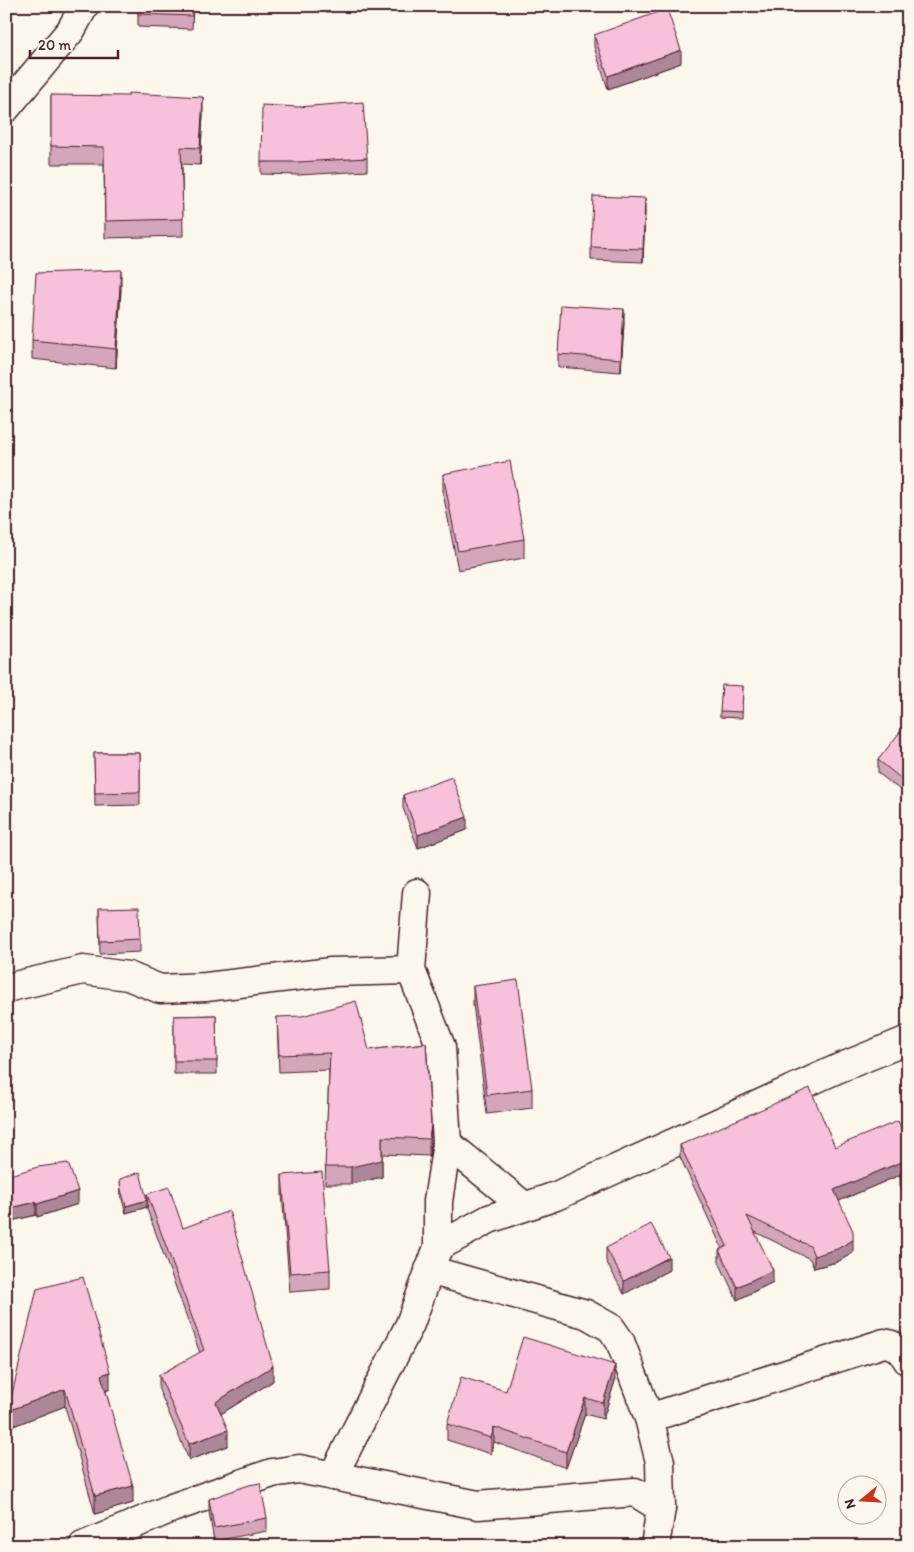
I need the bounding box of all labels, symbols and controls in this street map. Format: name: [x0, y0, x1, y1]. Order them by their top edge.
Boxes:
scale bar: [30, 28, 118, 60]
text: 20 m: [38, 36, 72, 54]
north arrow: [836, 1474, 886, 1524]
text: N: [841, 1497, 860, 1511]

